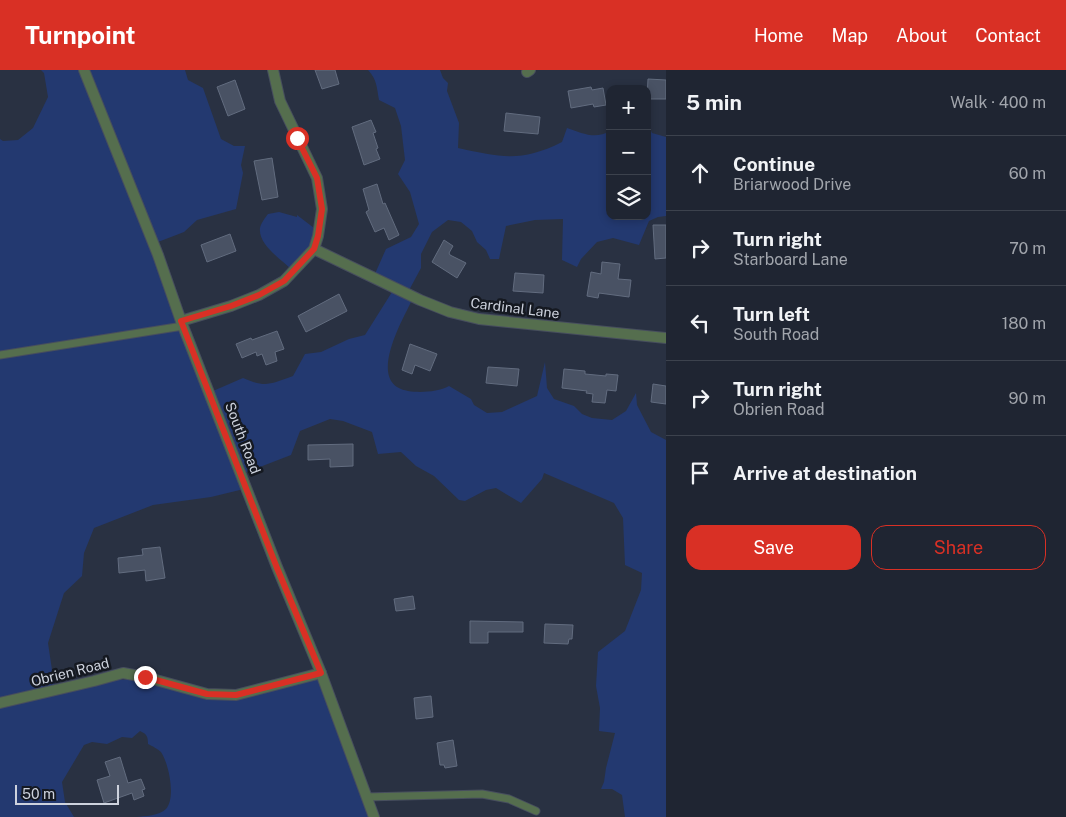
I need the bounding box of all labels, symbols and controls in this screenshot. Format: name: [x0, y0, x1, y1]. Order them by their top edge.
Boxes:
text: Turnpoint: [25, 21, 135, 49]
text: Home: [754, 25, 804, 46]
text: Map: [832, 25, 868, 46]
text: About: [896, 25, 947, 46]
text: Contact: [975, 25, 1041, 46]
map controls: [606, 85, 651, 220]
button: +: [606, 85, 651, 130]
text: 5 min: [686, 90, 742, 115]
text: Walk · 400 m: [950, 93, 1046, 112]
route start: [286, 127, 309, 150]
button: −: [606, 130, 651, 175]
text: Continue: [733, 153, 815, 175]
icon: ahead: [686, 159, 714, 187]
text: 60 m: [1009, 164, 1046, 183]
button: layers: [606, 175, 651, 220]
text: Briarwood Drive: [733, 175, 851, 194]
text: Turn right: [733, 228, 822, 250]
icon: right: [686, 234, 714, 262]
text: 70 m: [1009, 239, 1046, 258]
text: Starboard Lane: [733, 250, 848, 269]
street label: Cardinal Lane: [470, 295, 561, 321]
text: Turn left: [733, 303, 810, 325]
icon: left: [686, 309, 714, 337]
text: 180 m: [1002, 314, 1046, 333]
text: South Road: [733, 325, 819, 344]
text: Turn right: [733, 378, 822, 400]
icon: right: [686, 384, 714, 412]
text: 90 m: [1009, 389, 1046, 408]
street label: South Road: [222, 400, 264, 476]
text: Obrien Road: [733, 400, 824, 419]
icon: arrive: [686, 459, 714, 487]
text: Arrive at destination: [733, 462, 917, 484]
button: Save: [686, 525, 861, 570]
button: Share: [871, 525, 1046, 570]
street label: Obrien Road: [29, 655, 111, 689]
route end: [134, 666, 157, 689]
scale bar: [15, 782, 119, 805]
text: 50 m: [22, 786, 55, 802]

